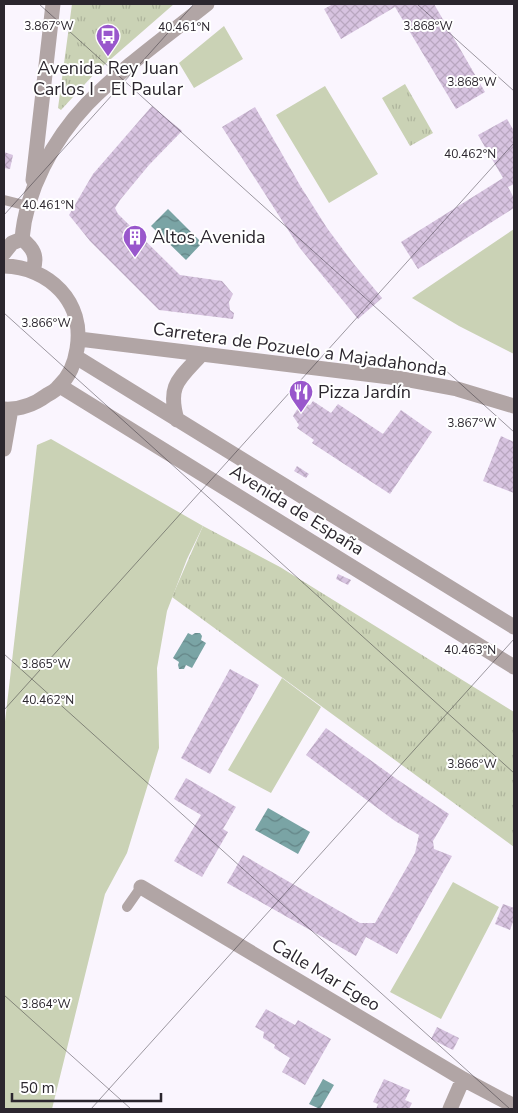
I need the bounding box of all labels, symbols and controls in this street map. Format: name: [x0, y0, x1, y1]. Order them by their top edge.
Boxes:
text: 3.867°W: [24, 18, 74, 34]
text: 3.868°W: [403, 18, 453, 34]
text: 40.461°N: [158, 19, 210, 35]
bus stop icon: Avenida Rey Juan Carlos I - El Paular: [95, 23, 121, 57]
place label: Avenida Rey Juan Carlos I - El Paular: [33, 56, 184, 101]
text: 3.868°W: [447, 74, 497, 90]
text: 40.462°N: [444, 146, 496, 162]
text: 40.461°N: [22, 197, 74, 213]
building icon: Altos Avenida: [122, 224, 148, 258]
place label: Altos Avenida: [152, 225, 266, 249]
text: 3.866°W: [21, 315, 71, 331]
street label: Carretera de Pozuelo a Majadahonda: [151, 316, 449, 382]
restaurant icon: Pizza Jardín: [288, 379, 314, 413]
place label: Pizza Jardín: [318, 380, 411, 404]
text: 3.867°W: [447, 415, 497, 431]
street label: Avenida de España: [225, 459, 369, 561]
text: 40.463°N: [444, 642, 496, 658]
text: 3.865°W: [21, 656, 71, 672]
text: 40.462°N: [22, 692, 74, 708]
text: 3.866°W: [447, 756, 497, 772]
street label: Calle Mar Egeo: [267, 933, 385, 1017]
text: 3.864°W: [21, 996, 71, 1012]
scale bar: [12, 1070, 161, 1102]
text: 50 m: [20, 1078, 55, 1098]

